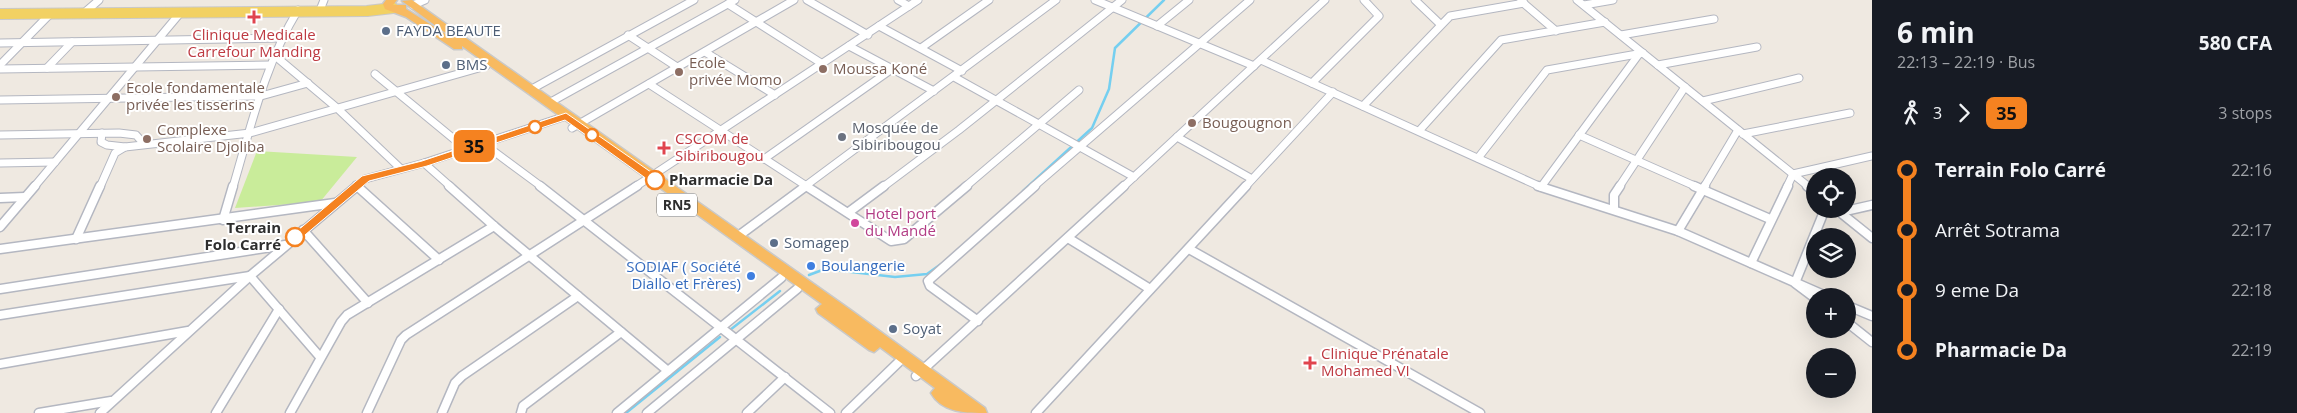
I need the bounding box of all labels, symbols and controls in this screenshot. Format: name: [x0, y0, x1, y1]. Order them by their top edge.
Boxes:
marker: Clinique Medicale Carrefour Manding: [247, 10, 261, 24]
text: 6 min: [1897, 13, 1975, 51]
place label: FAYDA BEAUTE: [396, 20, 501, 40]
place label: Clinique Medicale Carrefour Manding: [187, 24, 321, 61]
marker: FAYDA BEAUTE: [380, 25, 392, 37]
text: 580 CFA: [2199, 30, 2272, 56]
text: 22:13 – 22:19 · Bus: [1897, 51, 2035, 73]
place label: Ecole privée Momo: [689, 52, 782, 89]
place label: BMS: [456, 54, 487, 74]
place label: Moussa Koné: [833, 58, 927, 78]
marker: BMS: [440, 59, 452, 71]
marker: Moussa Koné: [817, 63, 829, 75]
marker: Ecole privée Momo: [673, 66, 685, 78]
place label: Ecole fondamentale privée les tisserins: [126, 77, 265, 114]
marker: Ecole fondamentale privée les tisserins: [110, 91, 122, 103]
icon: walk: [1897, 99, 1925, 127]
icon: forward: [1950, 99, 1978, 127]
text: 35: [1996, 101, 2017, 125]
text: 3: [1933, 102, 1942, 124]
text: 3 stops: [2218, 102, 2272, 124]
place label: Bougougnon: [1202, 112, 1292, 132]
place label: Mosquée de Sibiribougou: [852, 117, 941, 154]
marker: Bougougnon: [1186, 117, 1198, 129]
place label: Complexe Scolaire Djoliba: [157, 119, 265, 156]
unlabelled marker: [528, 120, 542, 134]
unlabelled marker: [585, 128, 599, 142]
place label: CSCOM de Sibiribougou: [675, 128, 764, 165]
line badge: 35: [452, 130, 496, 162]
marker: Mosquée de Sibiribougou: [836, 131, 848, 143]
marker: Complexe Scolaire Djoliba: [141, 133, 153, 145]
text: 35: [464, 134, 484, 158]
marker: CSCOM de Sibiribougou: [657, 141, 671, 155]
text: Terrain Folo Carré: [1935, 157, 2106, 183]
text: 22:16: [2231, 159, 2272, 181]
map controls: [1806, 168, 1856, 398]
button: locate: [1806, 168, 1856, 218]
place label: Pharmacie Da: [669, 169, 773, 189]
marker: Pharmacie Da: [645, 170, 665, 190]
road number: RN5: [657, 194, 697, 216]
place label: Hotel port du Mandé: [865, 203, 936, 240]
place label: Terrain Folo Carré: [205, 217, 281, 254]
marker: Hotel port du Mandé: [849, 217, 861, 229]
text: Arrêt Sotrama: [1935, 217, 2060, 243]
text: 22:17: [2231, 219, 2272, 241]
marker: Terrain Folo Carré: [285, 227, 305, 247]
button: layers: [1806, 228, 1856, 278]
place label: Somagep: [784, 232, 849, 252]
marker: Somagep: [768, 237, 780, 249]
place label: Boulangerie: [821, 255, 905, 275]
place label: SODIAF ( Société Diallo et Frères): [626, 256, 741, 293]
marker: Boulangerie: [805, 260, 817, 272]
marker: SODIAF ( Société Diallo et Frères): [745, 270, 757, 282]
text: 9 eme Da: [1935, 277, 2019, 303]
text: 22:18: [2231, 279, 2272, 301]
button: +: [1806, 288, 1856, 338]
place label: Soyat: [903, 318, 941, 338]
marker: Soyat: [887, 323, 899, 335]
text: Pharmacie Da: [1935, 337, 2067, 363]
text: 22:19: [2231, 339, 2272, 361]
place label: Clinique Prénatale Mohamed VI: [1321, 343, 1449, 380]
button: −: [1806, 348, 1856, 398]
marker: Clinique Prénatale Mohamed VI: [1303, 356, 1317, 370]

